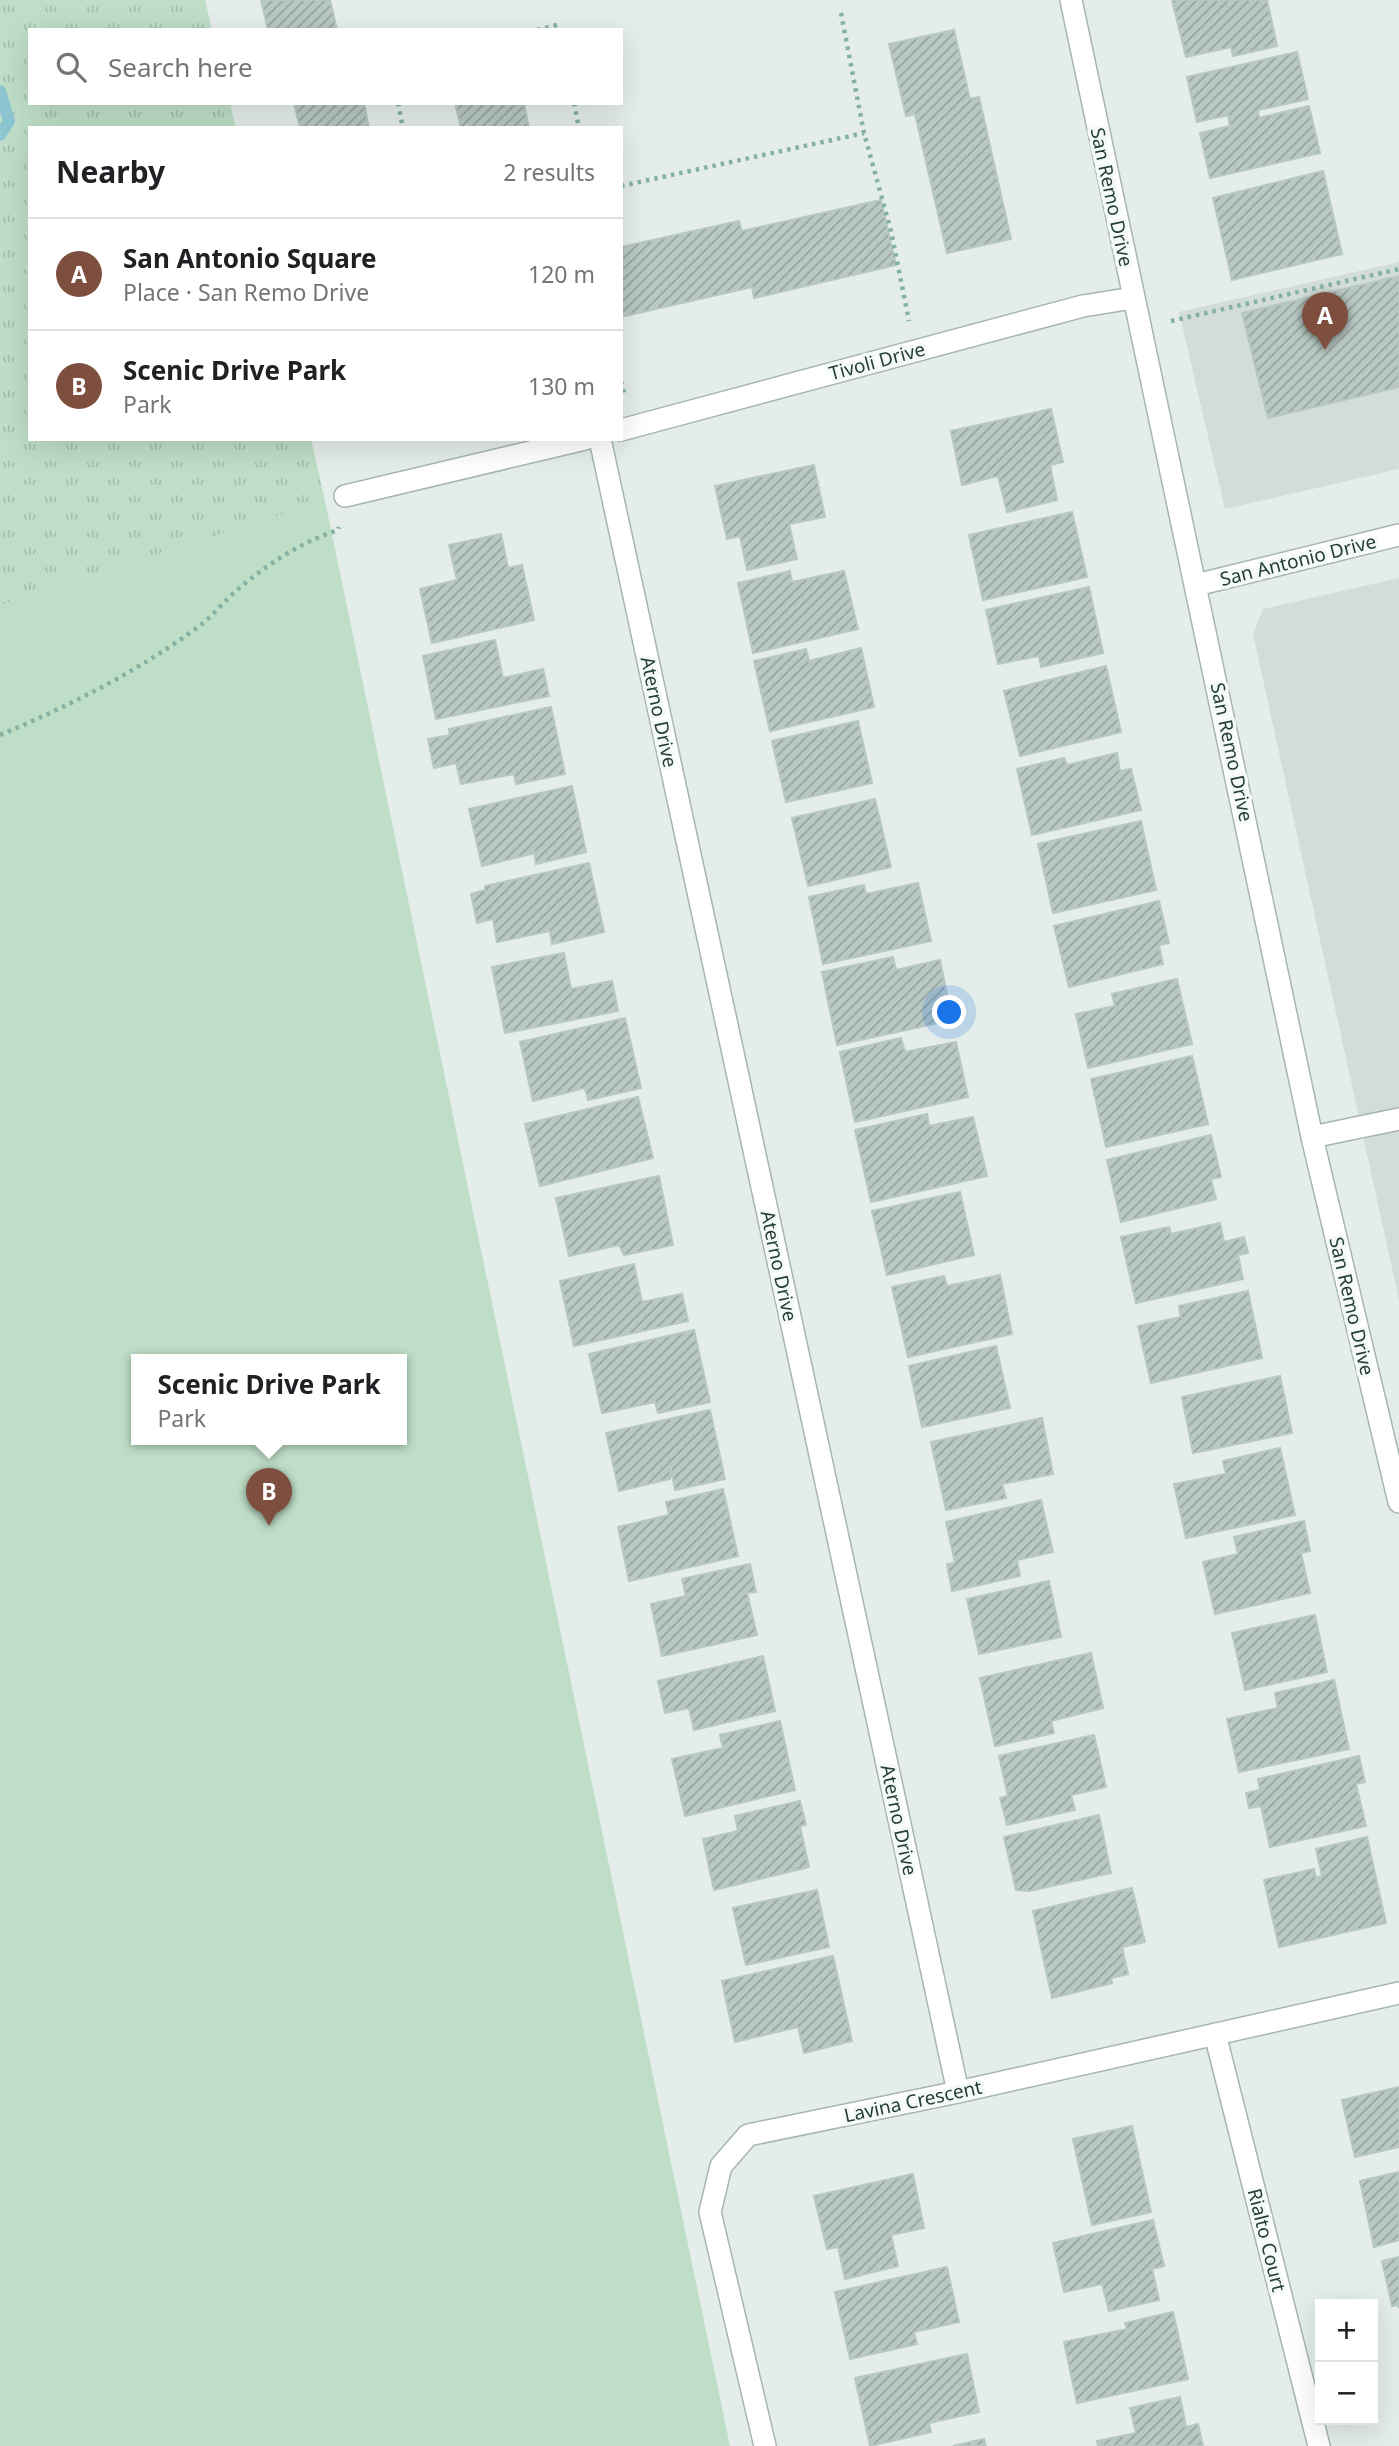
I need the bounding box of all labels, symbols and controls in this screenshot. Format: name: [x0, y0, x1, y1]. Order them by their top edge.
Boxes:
search box: [28, 28, 623, 105]
icon: search: [52, 48, 90, 86]
text: Search here: [108, 49, 253, 85]
street label: San Remo Drive: [1085, 125, 1139, 269]
text: Nearby: [56, 151, 165, 192]
text: 2 results: [503, 156, 595, 188]
text: San Antonio Square: [123, 240, 377, 276]
text: A: [71, 258, 87, 290]
text: 120 m: [528, 258, 595, 290]
text: Place · San Remo Drive: [123, 276, 369, 308]
pin: A: [1302, 292, 1348, 350]
street label: Tivoli Drive: [826, 336, 928, 386]
text: Scenic Drive Park: [123, 352, 346, 388]
text: B: [71, 370, 87, 402]
text: 130 m: [528, 370, 595, 402]
text: Park: [123, 388, 172, 420]
street label: San Antonio Drive: [1217, 528, 1379, 592]
street label: Aterno Drive: [635, 654, 683, 770]
street label: San Remo Drive: [1205, 680, 1259, 824]
your location: [932, 995, 966, 1029]
street label: Aterno Drive: [755, 1208, 803, 1324]
street label: San Remo Drive: [1323, 1234, 1381, 1378]
popup: [131, 1354, 407, 1445]
text: Scenic Drive Park: [157, 1366, 381, 1402]
text: Park: [157, 1402, 206, 1434]
pin: B: [246, 1468, 292, 1526]
street label: Aterno Drive: [875, 1762, 923, 1878]
street label: Lavina Crescent: [842, 2074, 984, 2128]
street label: Rialto Court: [1242, 2186, 1292, 2294]
map controls: [1315, 2299, 1378, 2425]
button: +: [1315, 2299, 1378, 2362]
button: −: [1315, 2362, 1378, 2425]

